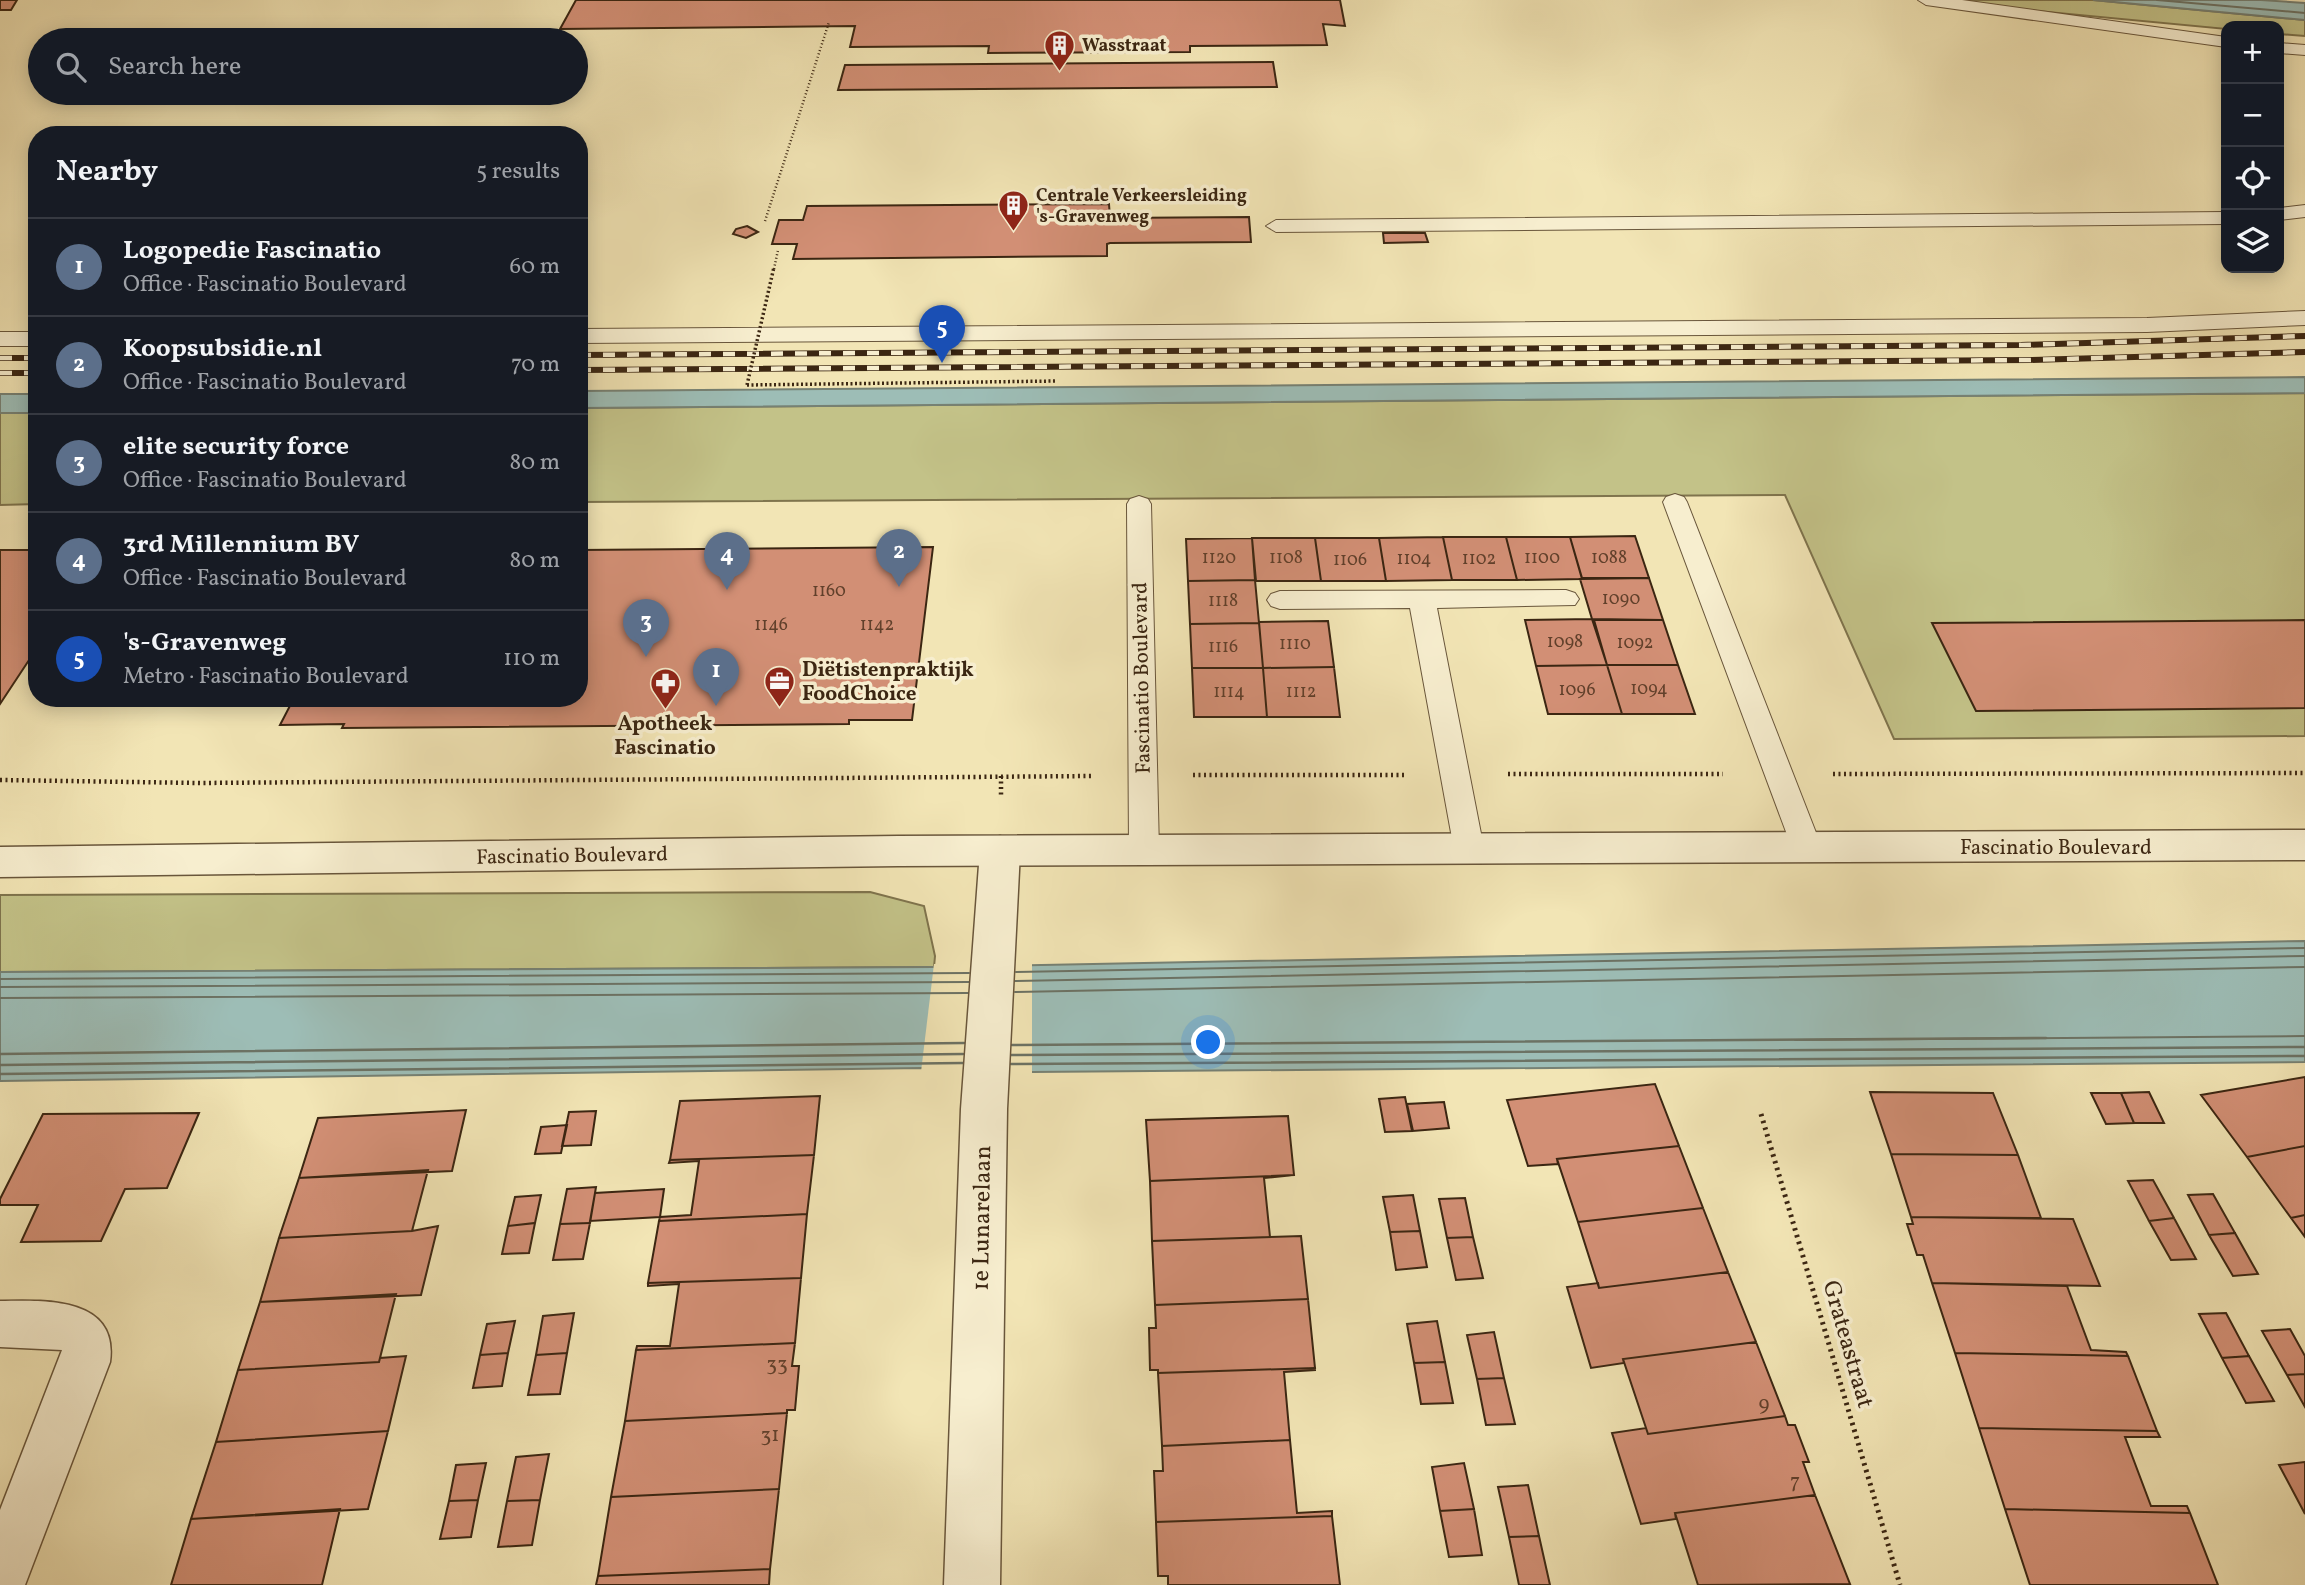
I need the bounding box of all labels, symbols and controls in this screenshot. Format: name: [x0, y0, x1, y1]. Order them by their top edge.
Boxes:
map controls: [2221, 21, 2284, 273]
button: +: [2221, 21, 2284, 84]
search box: [28, 28, 588, 105]
building icon: Wasstraat: [1042, 28, 1076, 72]
place label: Wasstraat: [1082, 34, 1167, 59]
icon: search: [52, 48, 90, 86]
text: Search here: [108, 49, 241, 85]
button: −: [2221, 84, 2284, 147]
button: locate: [2221, 147, 2284, 210]
text: Nearby: [56, 151, 158, 193]
text: 5 results: [476, 156, 560, 188]
place label: Centrale Verkeersleiding 's-Gravenweg: [1036, 184, 1247, 230]
building icon: Centrale Verkeersleiding 's-Gravenweg: [996, 188, 1030, 232]
button: layers: [2221, 210, 2284, 273]
text: Logopedie Fascinatio: [123, 233, 381, 269]
text: 1: [74, 251, 84, 283]
text: 60 m: [510, 251, 560, 283]
text: Office · Fascinatio Boulevard: [123, 269, 407, 301]
pin: 5: [919, 305, 965, 363]
text: Koopsubsidie.nl: [123, 331, 322, 367]
text: 2: [73, 349, 85, 381]
text: 70 m: [511, 349, 560, 381]
text: Office · Fascinatio Boulevard: [123, 367, 407, 399]
text: elite security force: [123, 429, 349, 465]
text: 3: [73, 447, 85, 479]
text: 80 m: [510, 447, 560, 479]
text: Office · Fascinatio Boulevard: [123, 465, 407, 497]
text: 3rd Millennium BV: [123, 527, 359, 563]
pin: 2: [876, 529, 922, 587]
pin: 4: [704, 532, 750, 590]
text: 4: [72, 545, 86, 577]
text: 80 m: [510, 545, 560, 577]
house number: 1120: [1202, 546, 1236, 571]
house number: 1108: [1269, 546, 1303, 571]
house number: 1100: [1524, 546, 1560, 571]
house number: 1088: [1591, 546, 1627, 571]
house number: 1104: [1396, 547, 1432, 572]
house number: 1102: [1462, 547, 1496, 572]
house number: 1106: [1333, 548, 1367, 573]
text: Office · Fascinatio Boulevard: [123, 563, 407, 595]
house number: 1160: [812, 579, 846, 604]
street label: Fascinatio Boulevard: [1126, 582, 1159, 774]
house number: 1090: [1602, 587, 1640, 612]
house number: 1118: [1208, 589, 1238, 614]
pin: 3: [623, 599, 669, 657]
house number: 1146: [754, 613, 788, 638]
house number: 1142: [860, 613, 894, 638]
text: 's-Gravenweg: [123, 625, 287, 661]
house number: 1098: [1547, 630, 1583, 655]
house number: 1092: [1617, 631, 1654, 656]
house number: 1110: [1279, 632, 1311, 657]
house number: 1116: [1208, 635, 1238, 660]
text: 5: [73, 643, 85, 675]
text: 110 m: [503, 643, 560, 675]
pin: 1: [693, 648, 739, 706]
place label: Diëtistenpraktijk FoodChoice: [802, 656, 974, 709]
text: Metro · Fascinatio Boulevard: [123, 661, 409, 693]
office icon: Diëtistenpraktijk FoodChoice: [762, 664, 796, 708]
pharmacy icon: Apotheek Fascinatio: [648, 666, 682, 710]
house number: 1094: [1630, 677, 1668, 702]
house number: 1096: [1558, 678, 1596, 703]
house number: 1114: [1213, 680, 1245, 705]
house number: 1112: [1286, 680, 1316, 705]
place label: Apotheek Fascinatio: [614, 710, 716, 763]
street label: Fascinatio Boulevard: [1960, 834, 2152, 863]
street label: Fascinatio Boulevard: [476, 840, 668, 873]
your location: [1191, 1025, 1225, 1059]
street label: 1e Lunarelaan: [965, 1145, 1001, 1291]
street label: Grateastraat: [1813, 1277, 1882, 1412]
house number: 33: [766, 1350, 788, 1379]
house number: 9: [1759, 1390, 1770, 1419]
house number: 31: [761, 1421, 779, 1450]
house number: 7: [1790, 1468, 1800, 1497]

